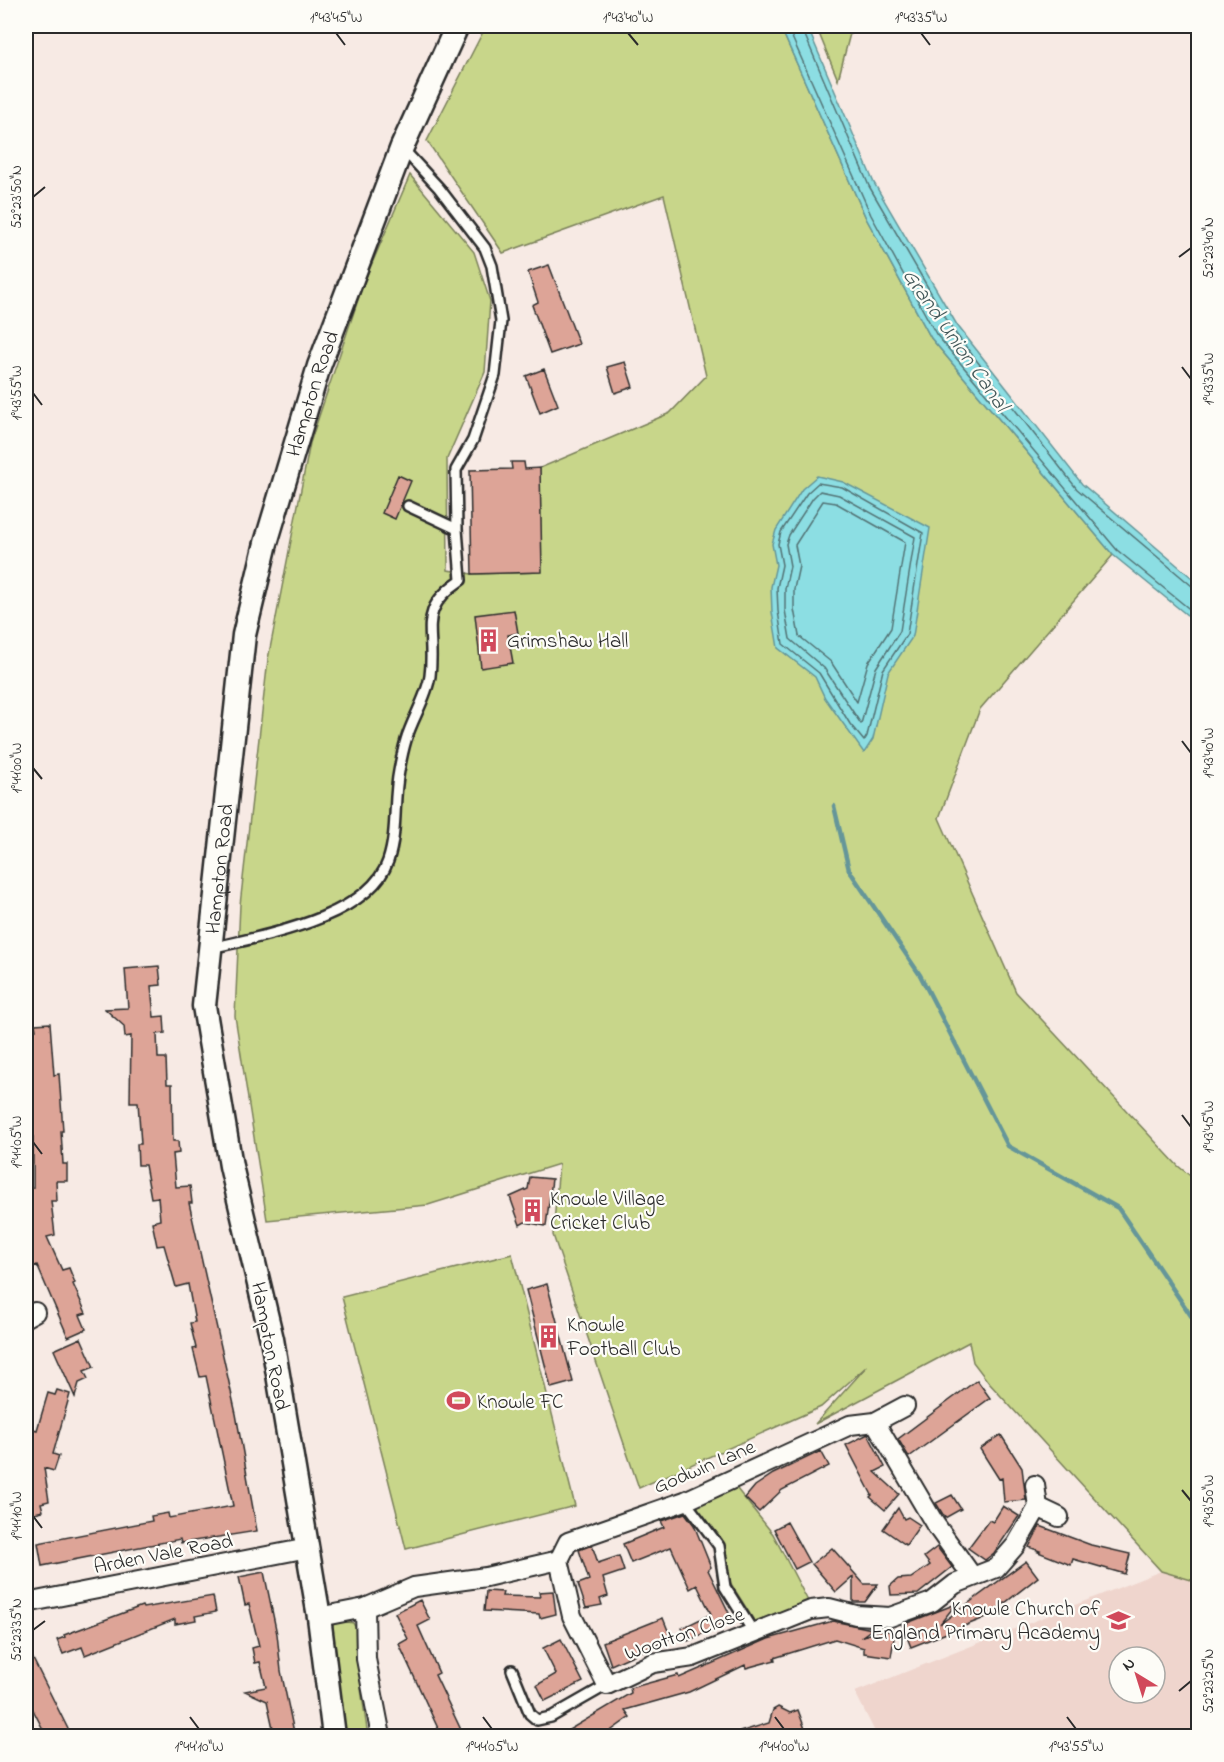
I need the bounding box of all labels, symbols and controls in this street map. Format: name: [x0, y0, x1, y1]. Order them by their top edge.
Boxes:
text: 1°43'45"W: [310, 7, 362, 29]
text: 1°43'40"W: [603, 7, 653, 29]
text: 1°43'35"W: [895, 7, 947, 29]
text: 52°23'50"N: [6, 165, 28, 229]
text: 52°23'40"N: [1198, 217, 1220, 279]
water label: Grand Union Canal: [893, 263, 1017, 421]
street label: Hampton Road: [280, 327, 348, 461]
text: 1°43'35"W: [1198, 353, 1220, 405]
text: 1°43'55"W: [6, 365, 28, 421]
building icon: Grimshaw Hall: [476, 627, 502, 653]
place label: Grimshaw Hall: [507, 627, 628, 657]
text: 1°43'40"W: [1198, 728, 1220, 778]
text: 1°44'00"W: [6, 743, 28, 793]
street label: Hampton Road: [199, 802, 243, 935]
text: 1°43'45"W: [1198, 1101, 1220, 1153]
text: 1°44'05"W: [6, 1116, 28, 1168]
place label: Knowle Village Cricket Club: [550, 1185, 666, 1239]
building icon: Knowle Village Cricket Club: [519, 1197, 545, 1223]
street label: Hampton Road: [242, 1279, 296, 1413]
place label: Knowle Football Club: [566, 1311, 680, 1365]
building icon: Knowle Football Club: [536, 1323, 562, 1349]
sports icon: Knowle FC: [446, 1388, 472, 1414]
place label: Knowle FC: [477, 1388, 563, 1418]
street label: Godwin Lane: [649, 1433, 761, 1503]
text: 1°43'50"W: [1198, 1475, 1220, 1527]
text: 1°44'10"W: [6, 1491, 28, 1541]
street label: Arden Vale Road: [91, 1527, 236, 1583]
place label: Knowle Church of England Primary Academy: [871, 1595, 1100, 1651]
text: 52°23'35"N: [6, 1598, 28, 1662]
street label: Wootton Close: [621, 1600, 749, 1669]
school or university icon: Knowle Church of England Primary Academy: [1105, 1607, 1131, 1633]
north arrow: [1107, 1645, 1167, 1705]
text: 52°23'25"N: [1198, 1649, 1220, 1713]
text: N: [1117, 1652, 1141, 1678]
text: 1°44'10"W: [174, 1736, 224, 1758]
text: 1°44'05"W: [466, 1736, 518, 1758]
text: 1°44'00"W: [759, 1736, 809, 1758]
text: 1°43'55"W: [1048, 1736, 1104, 1758]

